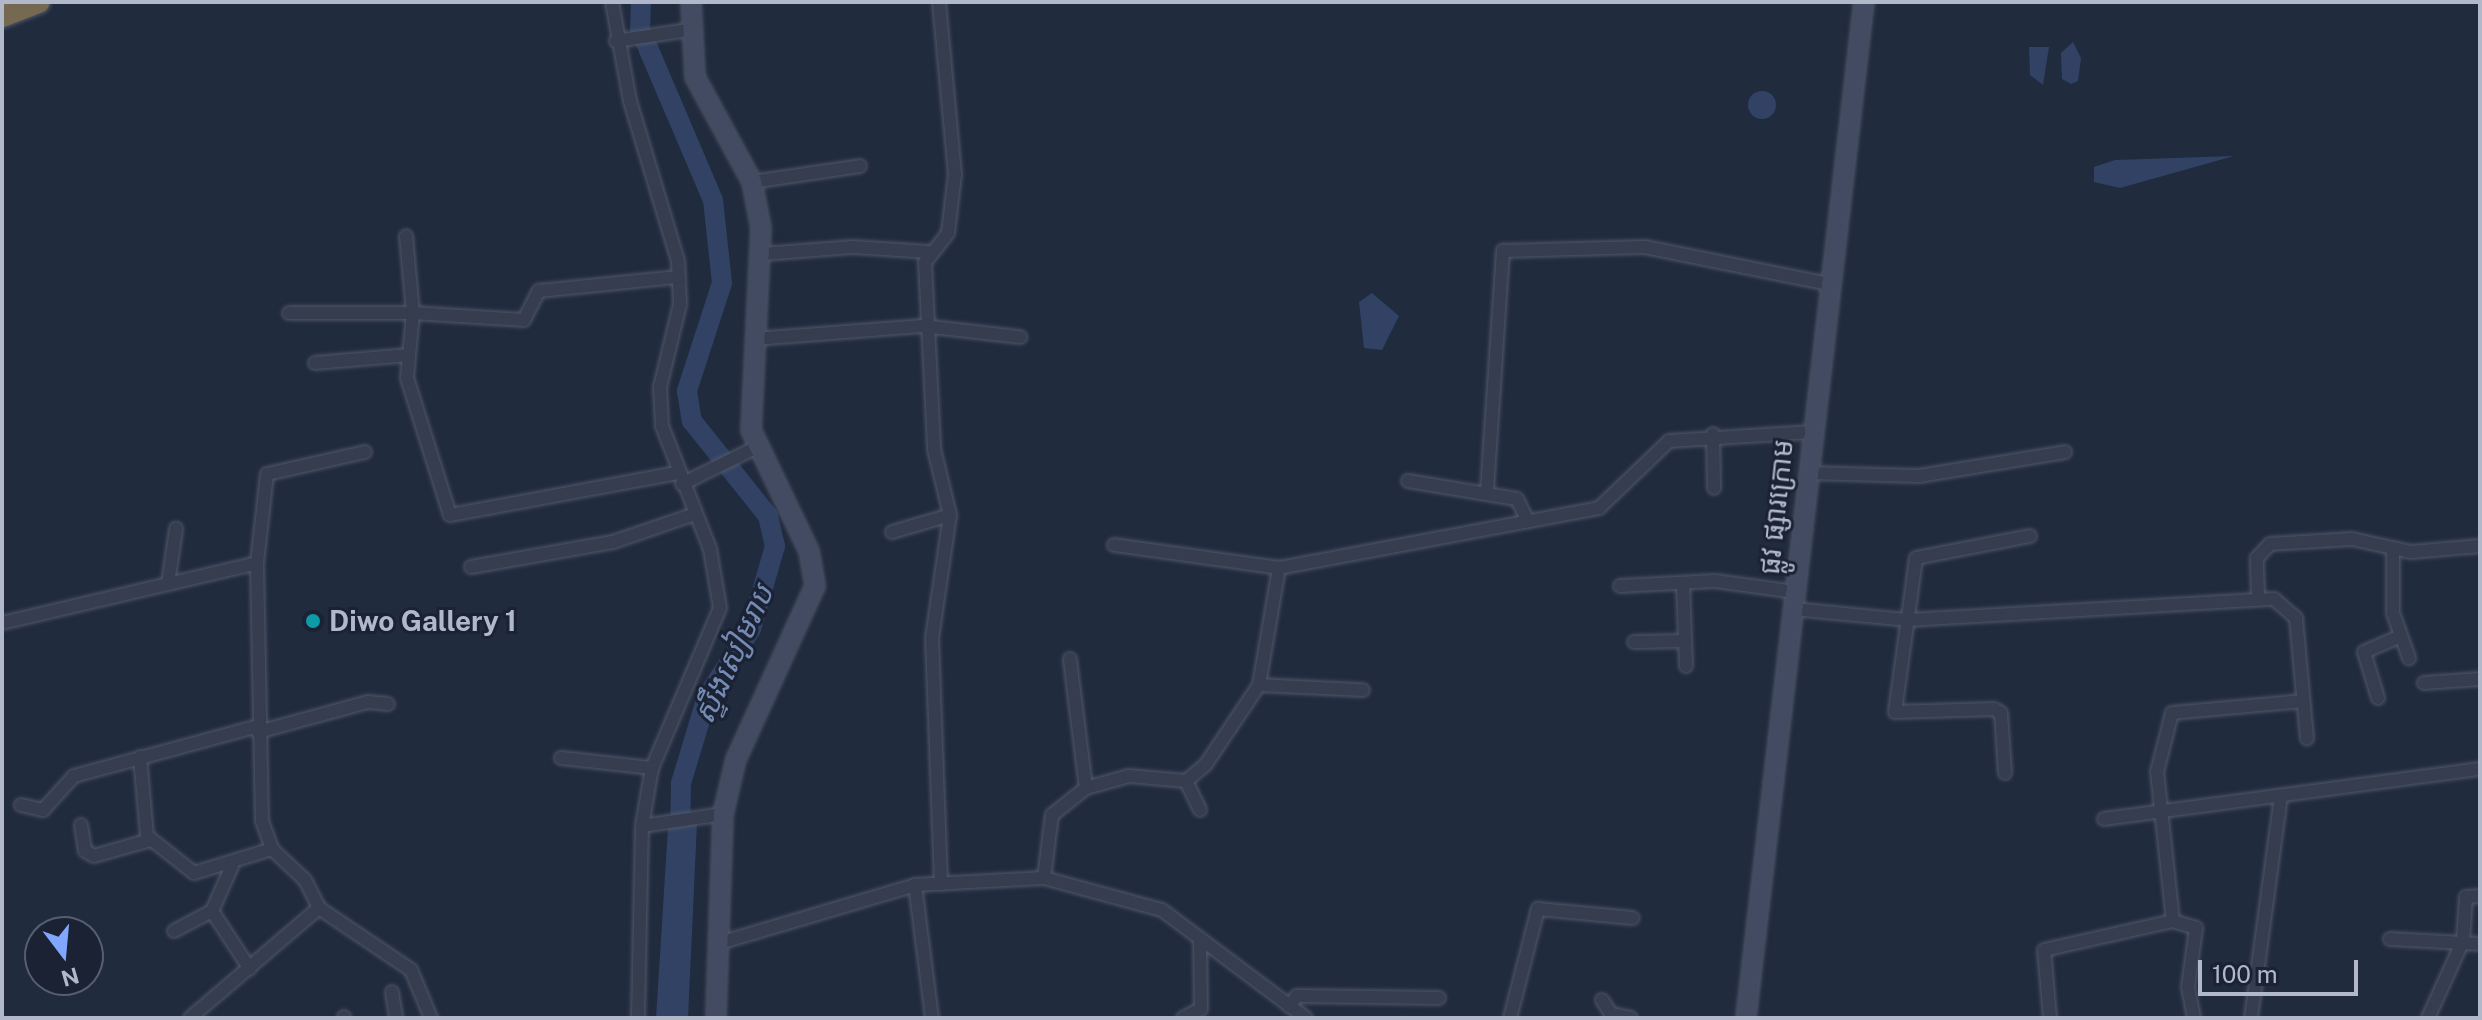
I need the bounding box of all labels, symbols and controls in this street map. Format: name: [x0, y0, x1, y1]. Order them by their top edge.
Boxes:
street label: ផ្លូវ ផ្សារក្រោម: [1752, 438, 1800, 576]
water label: ស្ទឹងសៀមរាប: [685, 579, 781, 729]
place label: Diwo Gallery 1: [329, 604, 517, 638]
marker: Diwo Gallery 1: [304, 612, 322, 630]
north arrow: [24, 916, 104, 996]
scale bar: [2202, 944, 2362, 994]
text: 100 m: [2212, 960, 2278, 988]
text: N: [58, 962, 82, 992]

